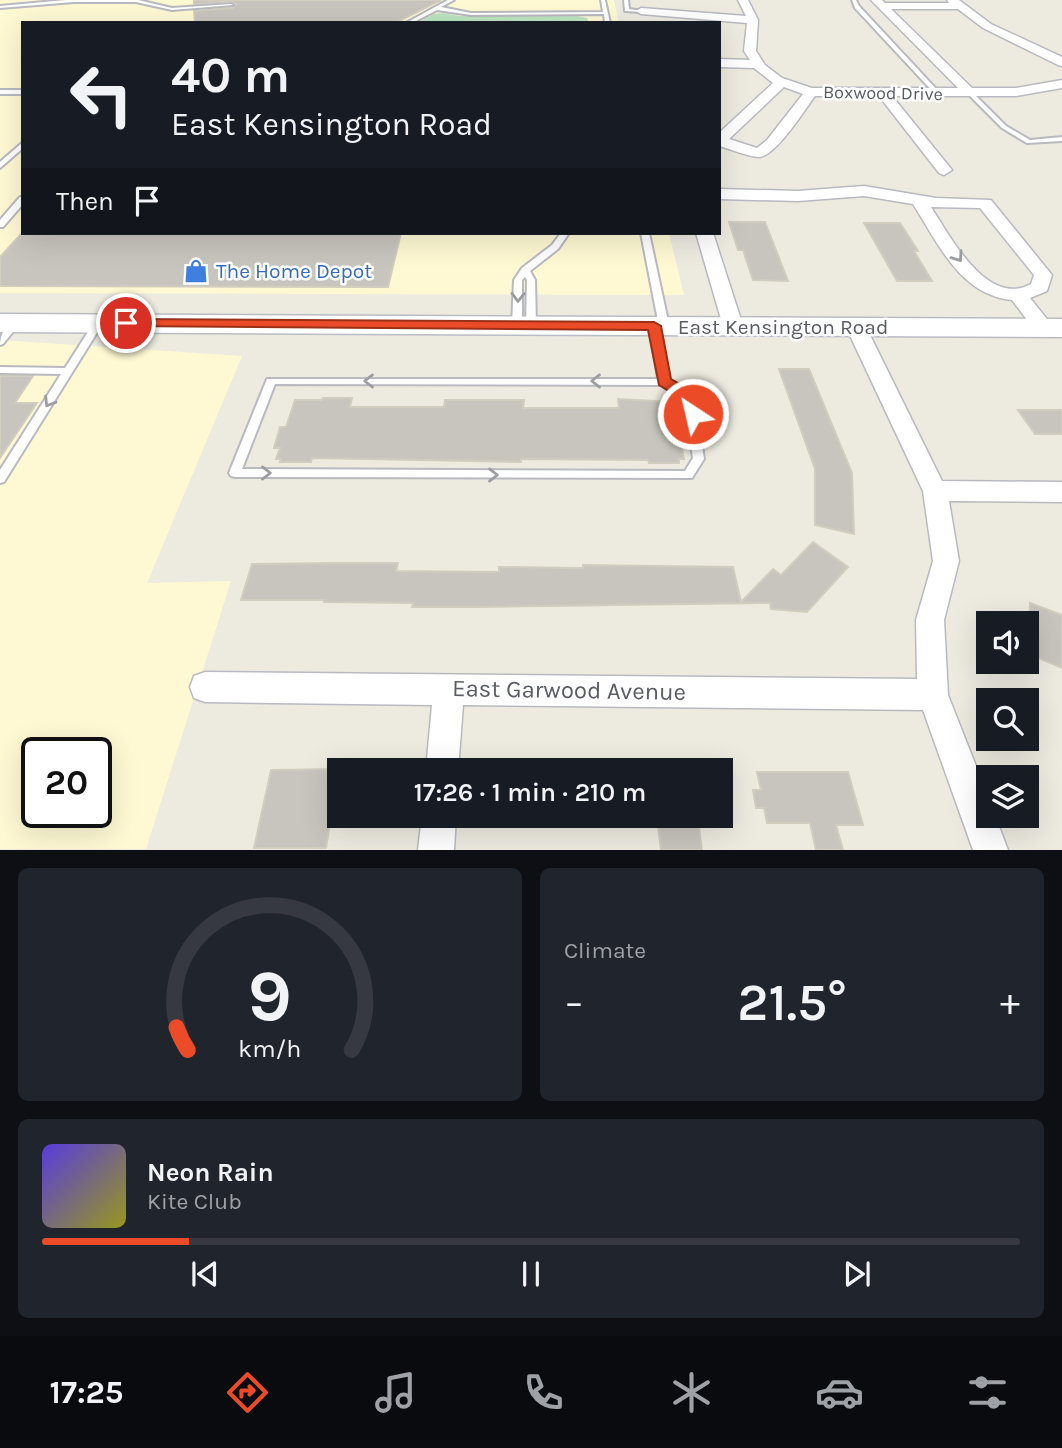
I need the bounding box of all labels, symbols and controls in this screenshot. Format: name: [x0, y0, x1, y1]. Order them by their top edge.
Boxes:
text: 40 m: [171, 47, 290, 104]
icon: left: [56, 49, 147, 140]
street label: Boxwood Drive: [823, 81, 943, 105]
text: East Kensington Road: [171, 106, 492, 143]
icon: arrive: [128, 182, 166, 220]
text: Then: [56, 186, 114, 217]
one-way arrow: [950, 249, 962, 262]
shop icon: The Home Depot: [182, 257, 210, 285]
place label: The Home Depot: [216, 259, 372, 283]
one-way arrow: [510, 292, 526, 302]
pin: [96, 293, 156, 353]
icon: arrive: [107, 304, 145, 342]
street label: East Kensington Road: [678, 315, 888, 339]
one-way arrow: [363, 373, 373, 389]
one-way arrow: [590, 374, 601, 389]
position arrow: [656, 377, 730, 451]
one-way arrow: [44, 394, 57, 407]
one-way arrow: [261, 466, 272, 481]
one-way arrow: [489, 467, 499, 483]
map controls: [976, 611, 1039, 828]
button: sound: [976, 611, 1039, 674]
street label: East Garwood Avenue: [452, 674, 686, 706]
button: search: [976, 688, 1039, 751]
speed limit sign: 20: [21, 737, 112, 828]
button: layers: [976, 765, 1039, 828]
text: 17:26 · 1 min · 210 m: [414, 777, 646, 808]
text: Climate: [564, 937, 646, 964]
text: 9: [248, 954, 292, 1039]
text: 21.5°: [737, 972, 847, 1033]
text: −: [564, 980, 584, 1025]
text: +: [1000, 980, 1020, 1025]
text: km/h: [238, 1034, 302, 1063]
text: Neon Rain: [147, 1157, 274, 1188]
text: Kite Club: [147, 1188, 242, 1215]
icon: previous: [186, 1255, 224, 1293]
icon: pause: [512, 1255, 550, 1293]
icon: next: [838, 1255, 876, 1293]
icon: directions: [223, 1368, 272, 1417]
icon: music: [371, 1368, 420, 1417]
icon: phone: [519, 1368, 568, 1417]
icon: climate: [667, 1368, 716, 1417]
icon: car: [815, 1368, 864, 1417]
icon: filters: [963, 1368, 1012, 1417]
text: 17:25: [50, 1374, 124, 1411]

